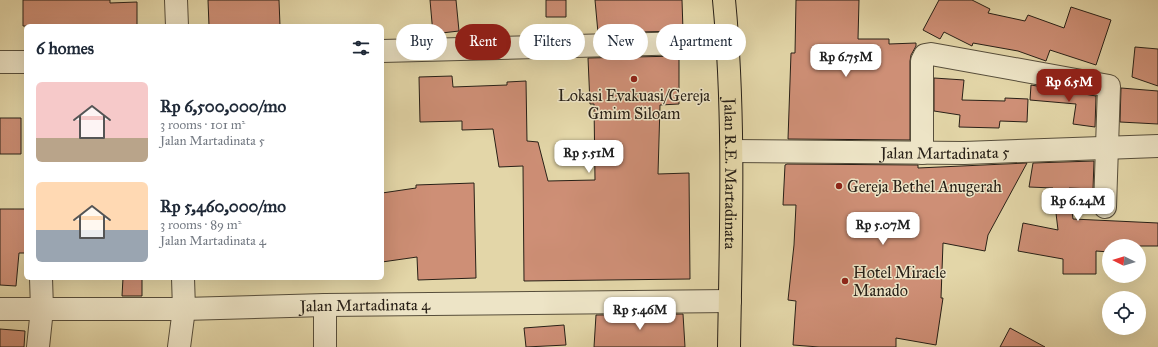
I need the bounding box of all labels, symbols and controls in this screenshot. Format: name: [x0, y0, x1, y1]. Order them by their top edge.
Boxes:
chip: Buy: [396, 24, 447, 60]
chip: Rent: [455, 24, 511, 60]
chip: Filters: [519, 24, 585, 60]
chip: New: [593, 24, 648, 60]
chip: Apartment: [656, 24, 746, 60]
icon: filters: [350, 37, 372, 59]
text: 6 homes: [36, 38, 94, 59]
pin: Rp 6.75M: [805, 44, 887, 78]
text: Rp 6.75M: [819, 49, 873, 65]
pin: Rp 6.5M: [1032, 69, 1106, 103]
marker: Lokasi Evakuasi/Gereja Gmim Siloam: [629, 74, 639, 84]
text: Rp 6.5M: [1045, 74, 1093, 90]
place label: Lokasi Evakuasi/Gereja Gmim Siloam: [558, 86, 710, 123]
text: Rp 6,500,000/mo: [160, 96, 286, 117]
street label: Jalan R.E. Martadinata: [720, 96, 741, 250]
icon: home: [68, 98, 116, 146]
text: 3 rooms · 101 m²: [160, 117, 245, 133]
text: Jalan Martadinata 5: [160, 133, 265, 149]
pin: Rp 5.51M: [548, 140, 630, 174]
street label: Jalan Martadinata 5: [878, 142, 1010, 163]
text: Rp 5.51M: [563, 145, 615, 161]
place label: Gereja Bethel Anugerah: [847, 177, 1002, 197]
marker: Gereja Bethel Anugerah: [834, 181, 844, 191]
pin: Rp 6.24M: [1037, 188, 1119, 222]
text: Rp 6.24M: [1051, 193, 1105, 209]
text: Rp 5,460,000/mo: [160, 196, 286, 217]
icon: home: [68, 198, 116, 246]
pin: Rp 5.07M: [842, 212, 924, 246]
text: 3 rooms · 89 m²: [160, 217, 242, 233]
text: Rp 5.07M: [856, 217, 910, 233]
text: Jalan Martadinata 4: [160, 233, 266, 249]
north arrow: [1102, 239, 1146, 283]
map controls: [1102, 239, 1146, 335]
place label: Hotel Miracle Manado: [853, 263, 947, 300]
marker: Hotel Miracle Manado: [840, 276, 850, 286]
button: locate: [1102, 291, 1146, 335]
street label: Jalan Martadinata 4: [297, 294, 431, 316]
pin: Rp 5.46M: [599, 297, 681, 331]
text: Rp 5.46M: [613, 302, 667, 318]

